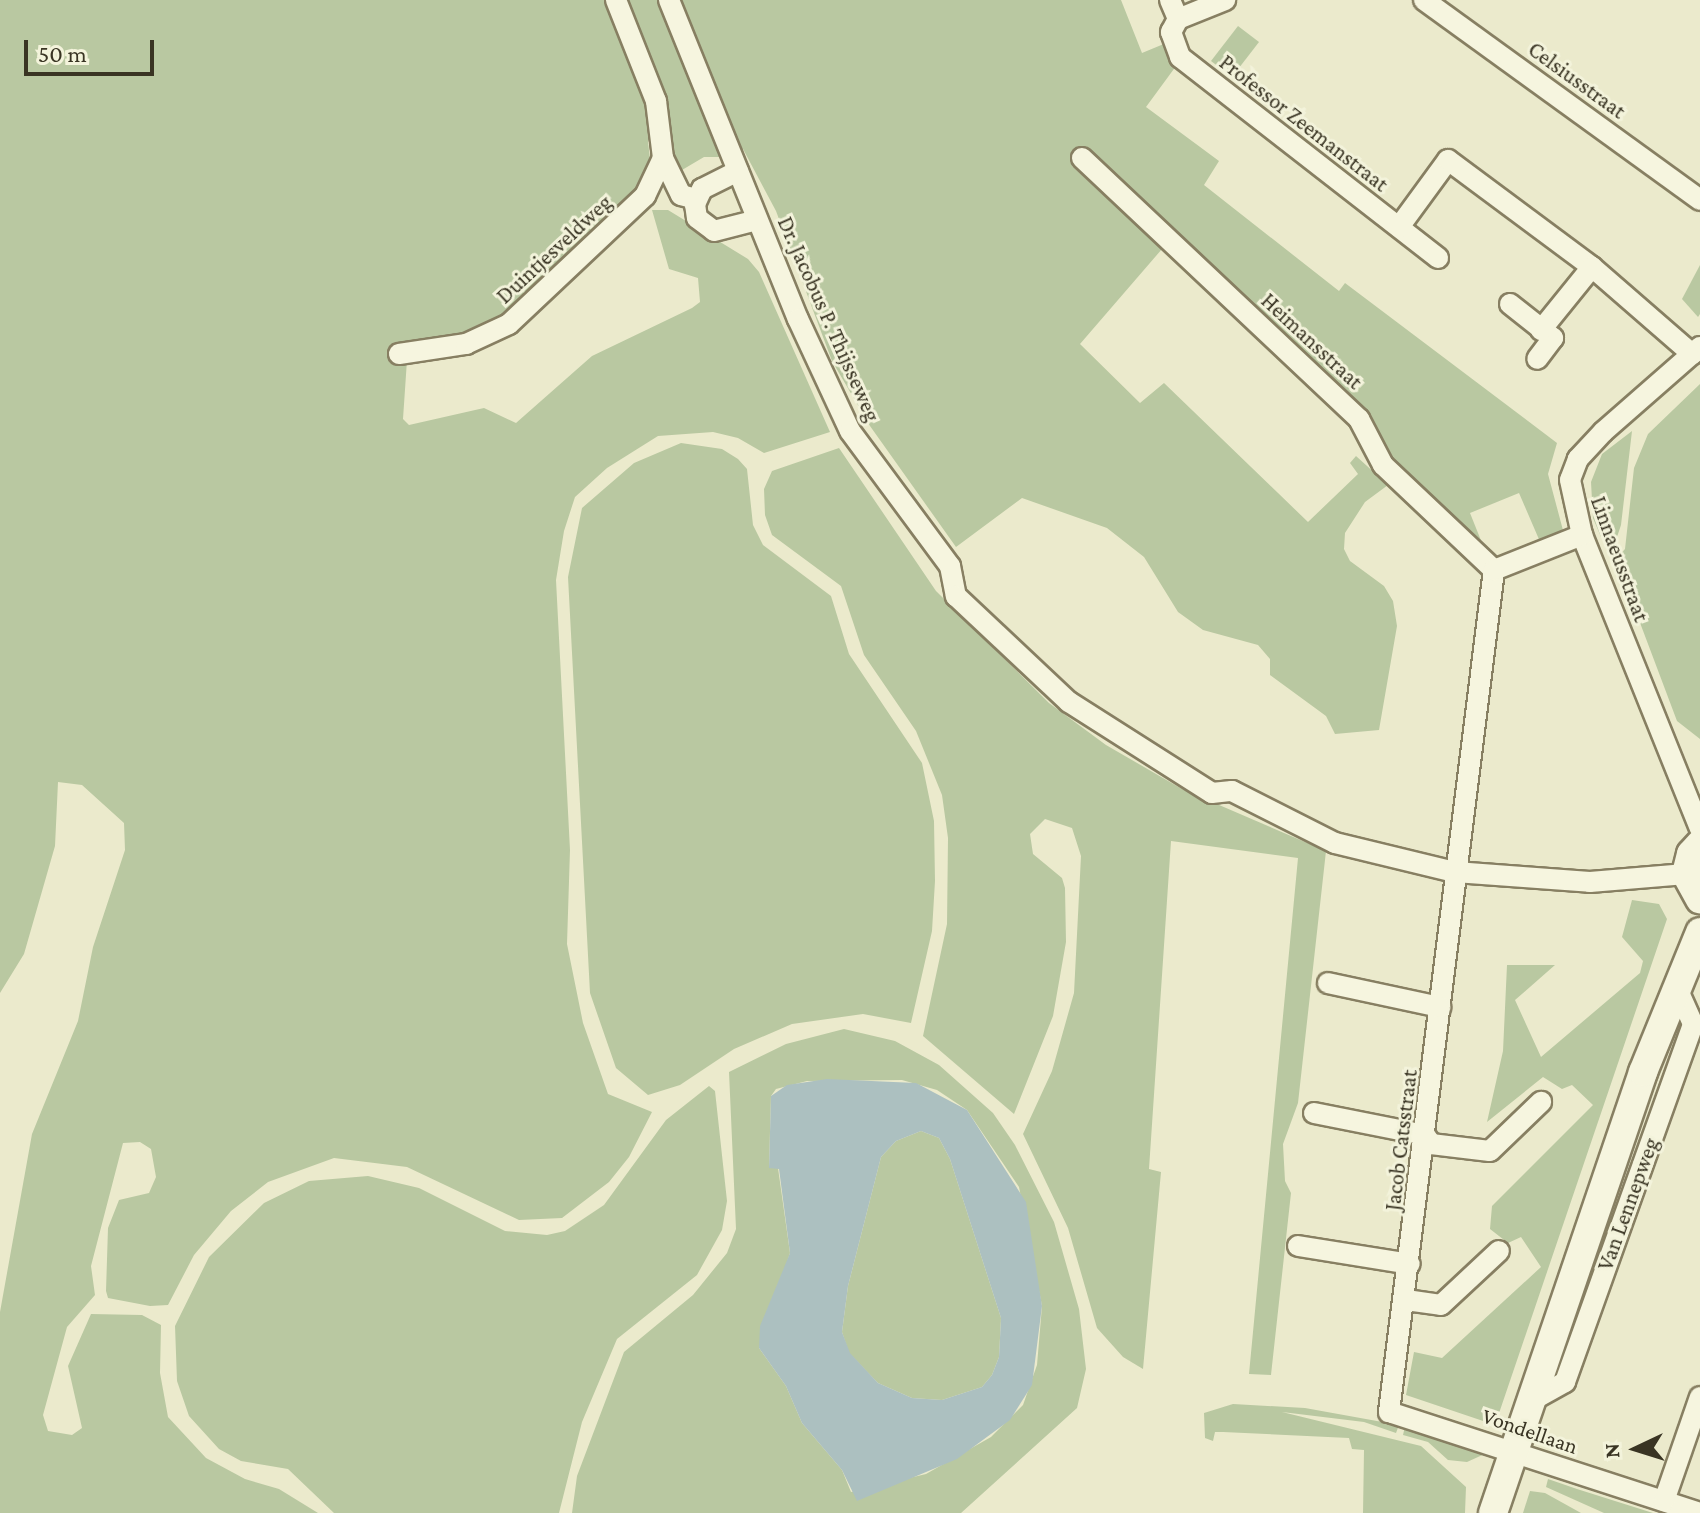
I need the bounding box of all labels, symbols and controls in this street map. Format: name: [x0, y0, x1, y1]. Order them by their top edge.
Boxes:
scale bar: [28, 24, 158, 74]
street label: Celsiusstraat: [1523, 36, 1631, 124]
text: 50 m: [38, 40, 87, 67]
street label: Professor Zeemanstraat: [1214, 49, 1394, 197]
street label: Duintjesveldweg: [491, 189, 617, 309]
street label: Dr. Jacobus P. Thijsseweg: [772, 213, 886, 425]
street label: Heimansstraat: [1256, 287, 1368, 395]
street label: Linnaeusstraat: [1585, 493, 1655, 625]
street label: Jacob Catsstraat: [1379, 1068, 1423, 1212]
street label: Van Lennepweg: [1592, 1134, 1664, 1274]
street label: Vondellaan: [1479, 1402, 1581, 1460]
north arrow: [1596, 1409, 1676, 1489]
text: N: [1599, 1442, 1625, 1459]

